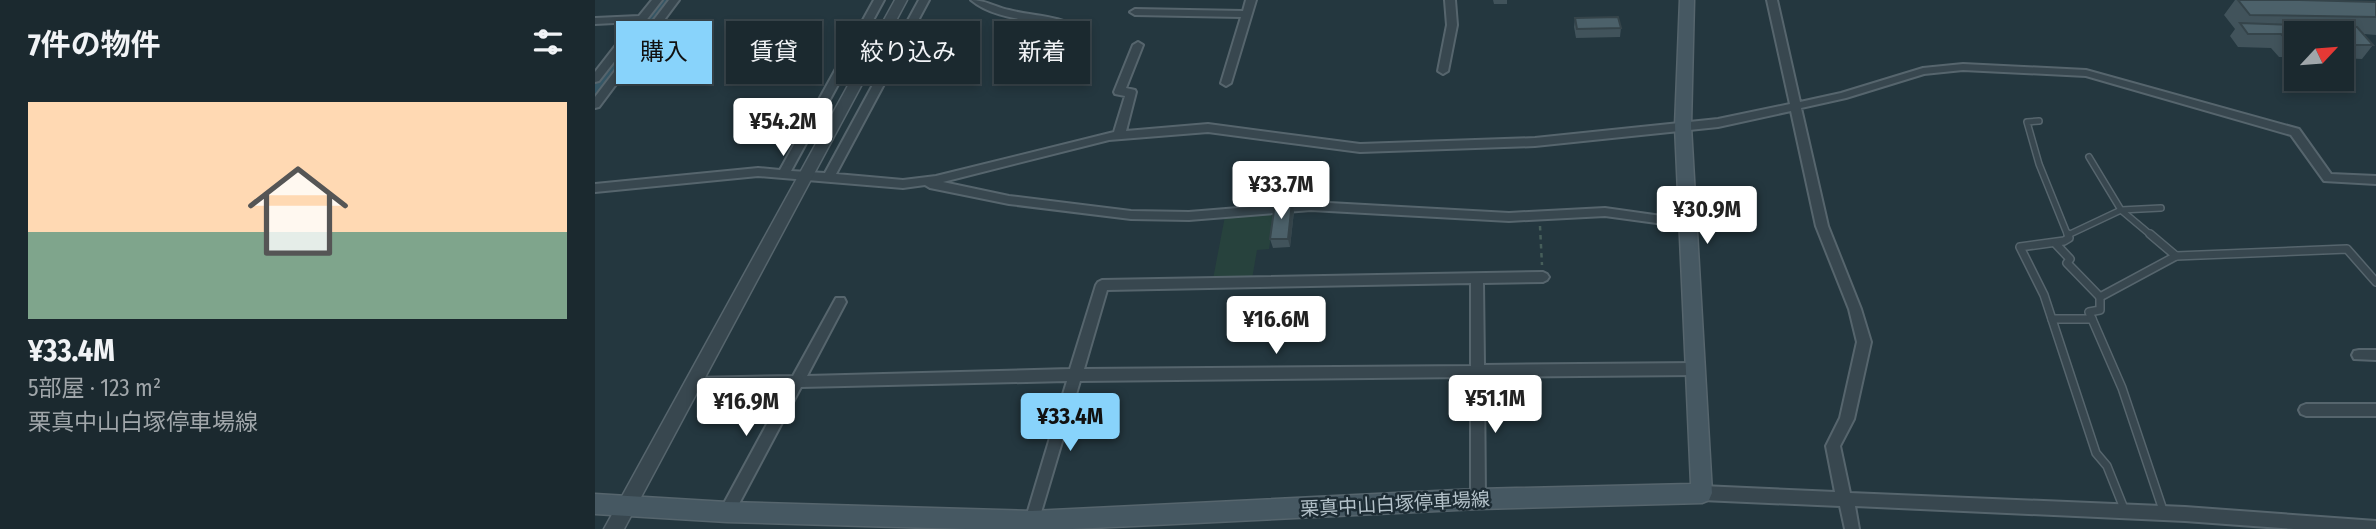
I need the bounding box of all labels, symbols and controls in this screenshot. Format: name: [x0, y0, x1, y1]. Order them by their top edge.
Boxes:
chip: 購入: [616, 21, 712, 84]
chip: 賃貸: [726, 21, 822, 84]
chip: 絞り込み: [836, 21, 980, 84]
chip: 新着: [994, 21, 1090, 84]
north arrow: [2284, 21, 2354, 91]
map controls: [2284, 21, 2354, 91]
icon: filters: [529, 23, 567, 61]
text: 7件の物件: [28, 27, 161, 63]
pin: ¥54.2M: [726, 99, 840, 158]
text: ¥54.2M: [749, 107, 817, 135]
icon: home: [235, 148, 361, 274]
pin: ¥33.7M: [1224, 162, 1338, 221]
text: ¥33.7M: [1248, 170, 1314, 198]
pin: ¥30.9M: [1650, 187, 1764, 246]
text: ¥30.9M: [1673, 195, 1741, 223]
pin: ¥16.6M: [1219, 296, 1333, 356]
text: ¥16.6M: [1243, 305, 1309, 333]
text: ¥33.4M: [28, 333, 115, 369]
text: 5部屋 · 123 m²: [28, 374, 161, 402]
pin: ¥51.1M: [1438, 376, 1552, 435]
pin: ¥16.9M: [689, 378, 803, 438]
text: ¥51.1M: [1465, 384, 1525, 412]
text: ¥16.9M: [713, 387, 779, 415]
pin: ¥33.4M: [1013, 393, 1127, 453]
text: ¥33.4M: [1037, 402, 1103, 430]
text: 栗真中山白塚停車場線: [28, 408, 258, 436]
street label: 栗真中山白塚停車場線: [1300, 488, 1490, 520]

